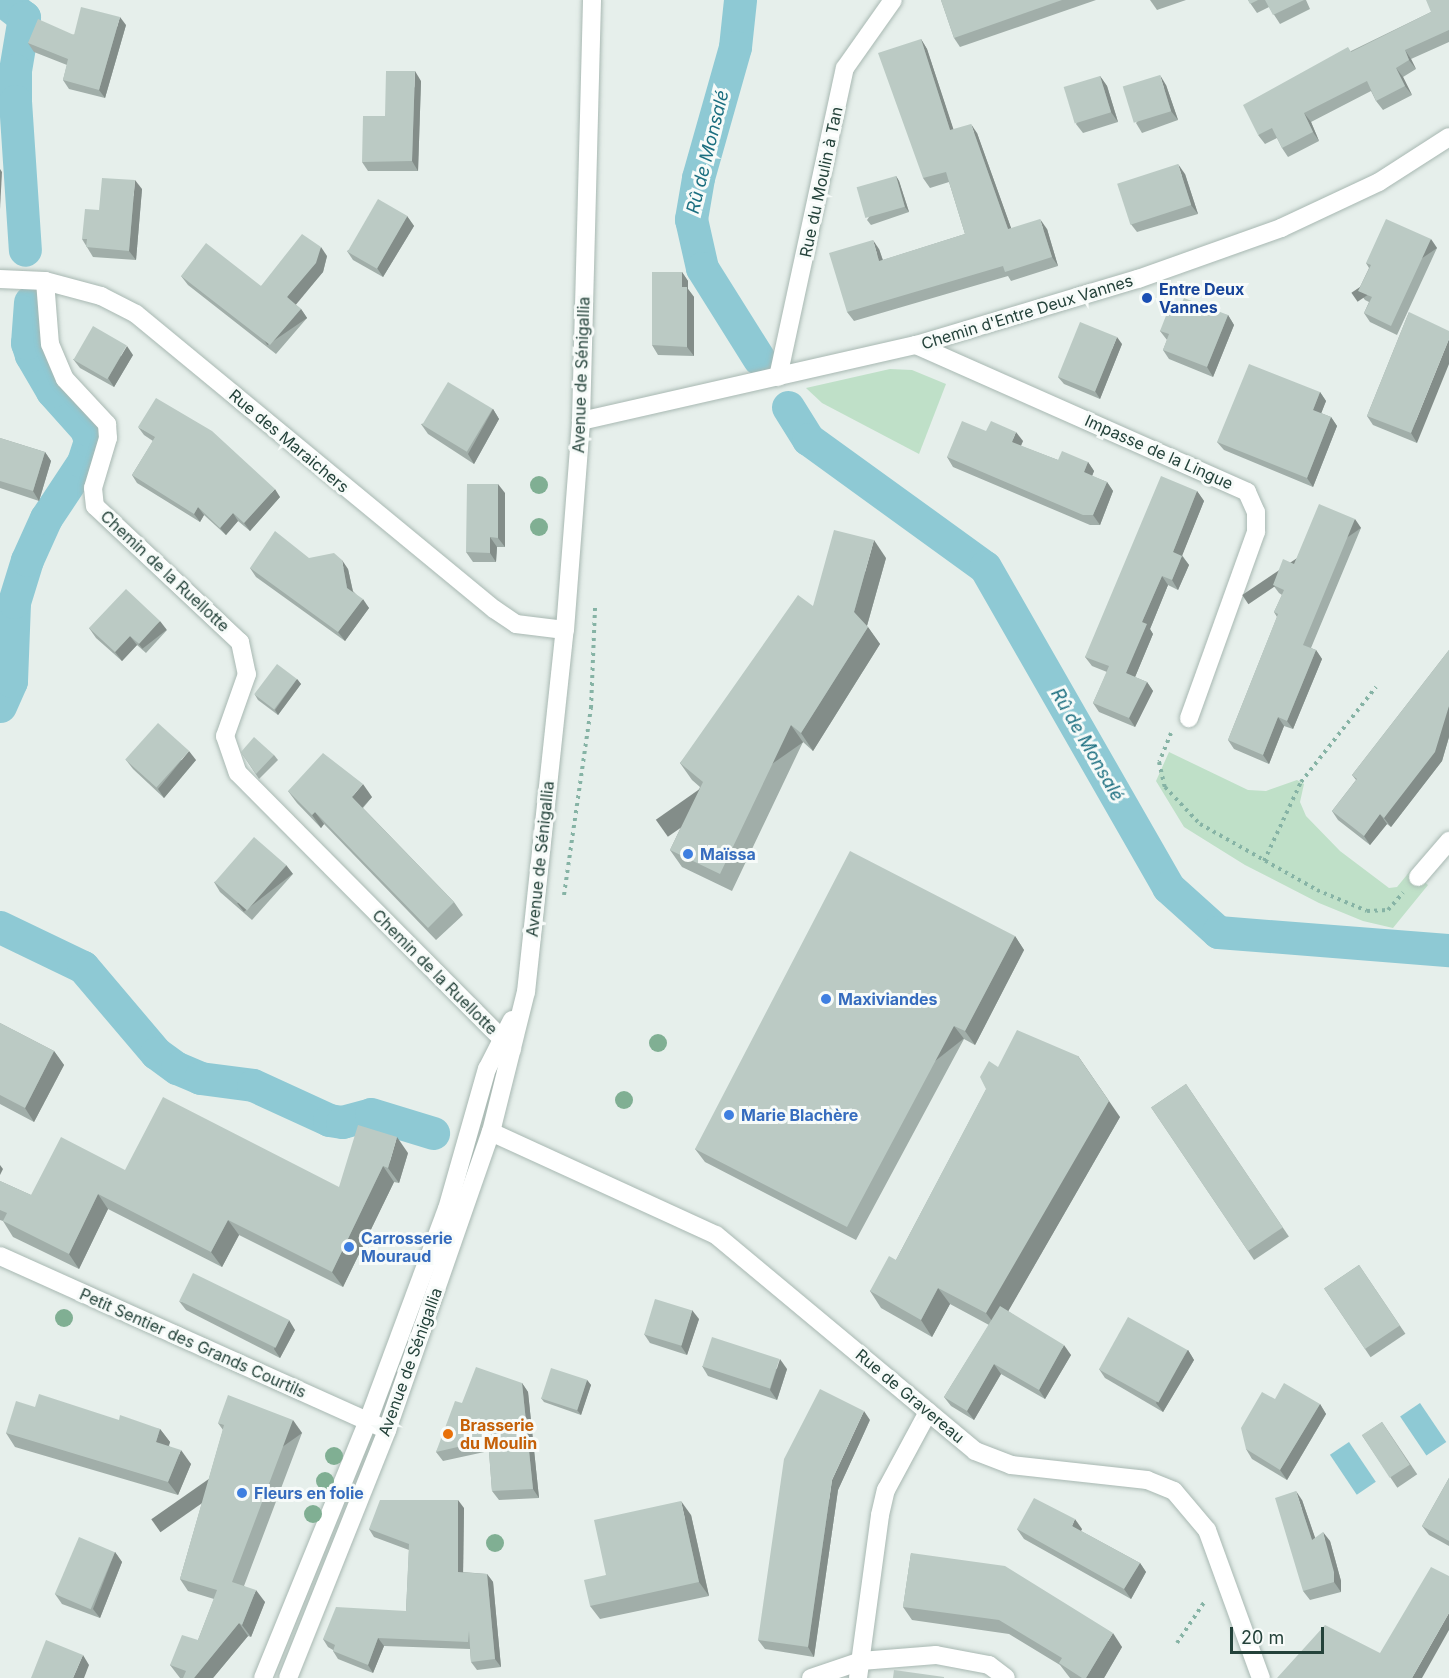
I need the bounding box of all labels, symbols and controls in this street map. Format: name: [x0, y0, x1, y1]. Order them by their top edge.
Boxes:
water label: Rû de Monsalé: [682, 88, 734, 216]
street label: Rue du Moulin à Tan: [796, 105, 846, 259]
street label: Chemin d'Entre Deux Vannes: [919, 271, 1135, 353]
place label: Entre Deux Vannes: [1159, 279, 1244, 317]
marker: Entre Deux Vannes: [1140, 291, 1154, 305]
street label: Avenue de Sénigallia: [569, 296, 593, 454]
street label: Rue des Maraichers: [225, 385, 353, 497]
street label: Impasse de la Lingue: [1082, 411, 1236, 493]
street label: Chemin de la Ruellotte: [97, 506, 233, 636]
water label: Rû de Monsalé: [1046, 685, 1128, 805]
street label: Avenue de Sénigallia: [522, 780, 558, 938]
place label: Maïssa: [700, 844, 756, 864]
marker: Maïssa: [681, 847, 695, 861]
street label: Chemin de la Ruellotte: [368, 905, 502, 1039]
place label: Maxiviandes: [838, 989, 938, 1009]
marker: Maxiviandes: [819, 992, 833, 1006]
place label: Marie Blachère: [741, 1105, 858, 1125]
marker: Marie Blachère: [722, 1108, 736, 1122]
place label: Carrosserie Mouraud: [361, 1228, 453, 1266]
marker: Carrosserie Mouraud: [342, 1240, 356, 1254]
street label: Petit Sentier des Grands Courtils: [77, 1284, 309, 1402]
street label: Avenue de Sénigallia: [374, 1285, 446, 1439]
street label: Rue de Gravereau: [852, 1345, 968, 1447]
place label: Brasserie du Moulin: [460, 1415, 537, 1453]
marker: Brasserie du Moulin: [441, 1427, 455, 1441]
place label: Fleurs en folie: [254, 1483, 364, 1503]
marker: Fleurs en folie: [235, 1486, 249, 1500]
scale bar: [1233, 1615, 1328, 1653]
text: 20 m: [1241, 1627, 1284, 1648]

